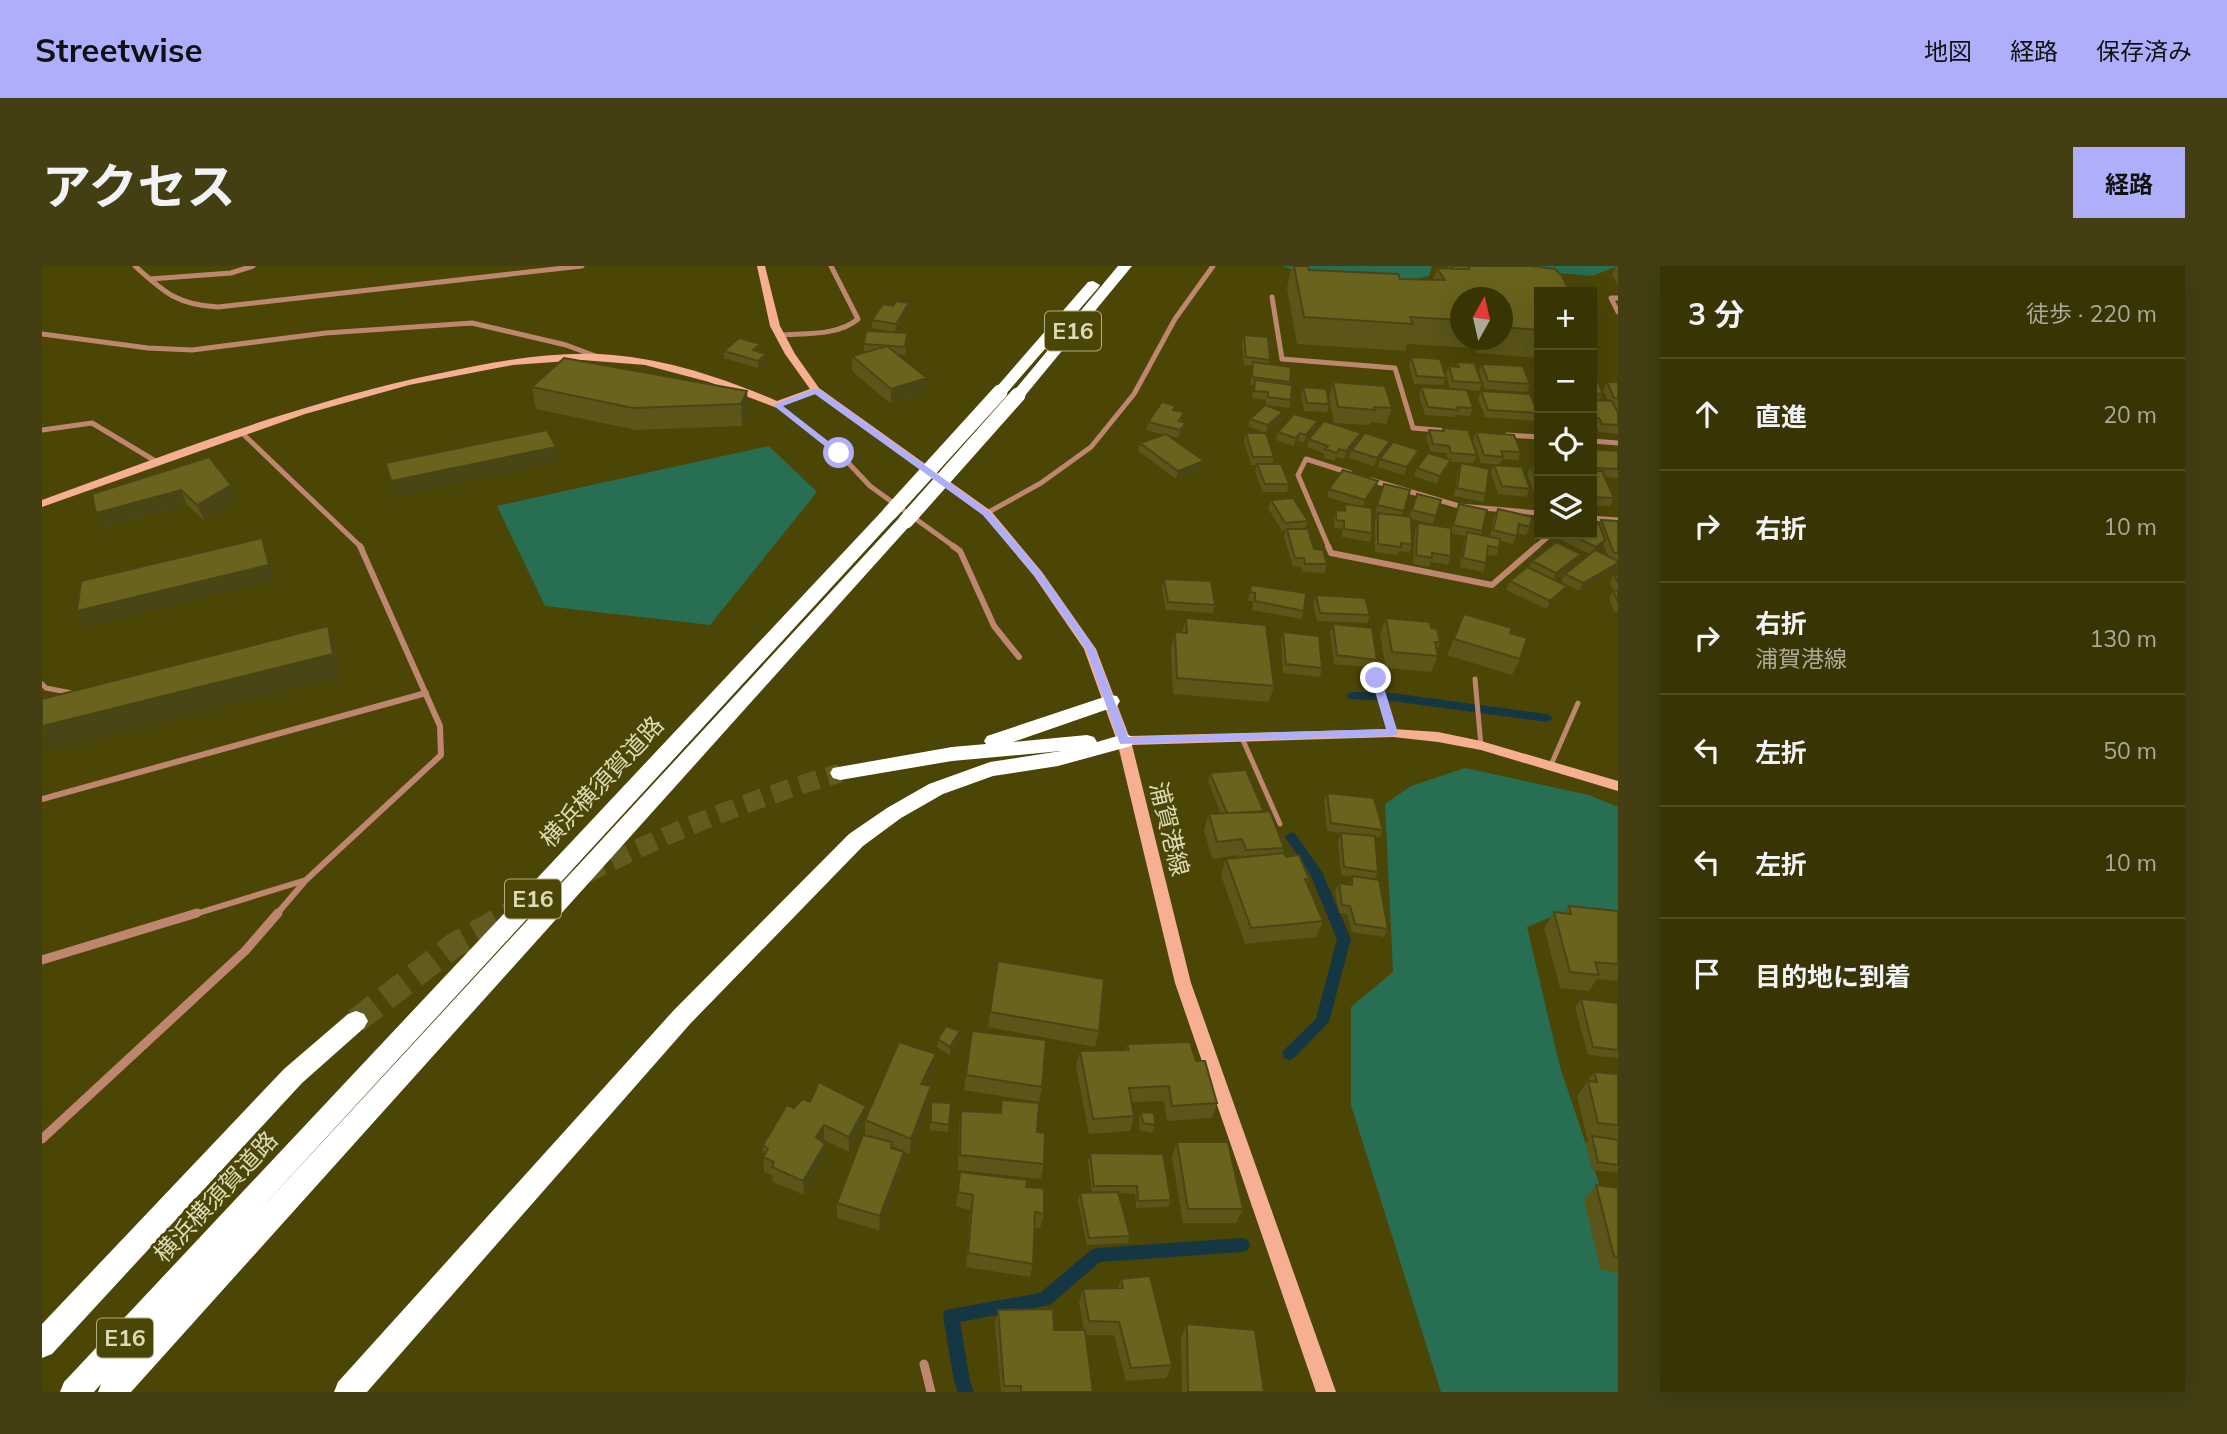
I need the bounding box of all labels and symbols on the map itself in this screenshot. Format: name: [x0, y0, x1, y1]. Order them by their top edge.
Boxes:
north arrow: [1450, 287, 1513, 350]
road number: E16: [1045, 312, 1101, 351]
route start: [823, 437, 854, 468]
route end: [1360, 662, 1391, 693]
street label: 横浜横須賀道路: [533, 710, 670, 853]
street label: 浦賀港線: [1144, 779, 1196, 879]
road number: E16: [505, 880, 561, 918]
street label: 横浜横須賀道路: [147, 1125, 284, 1268]
road number: E16: [97, 1318, 153, 1358]

